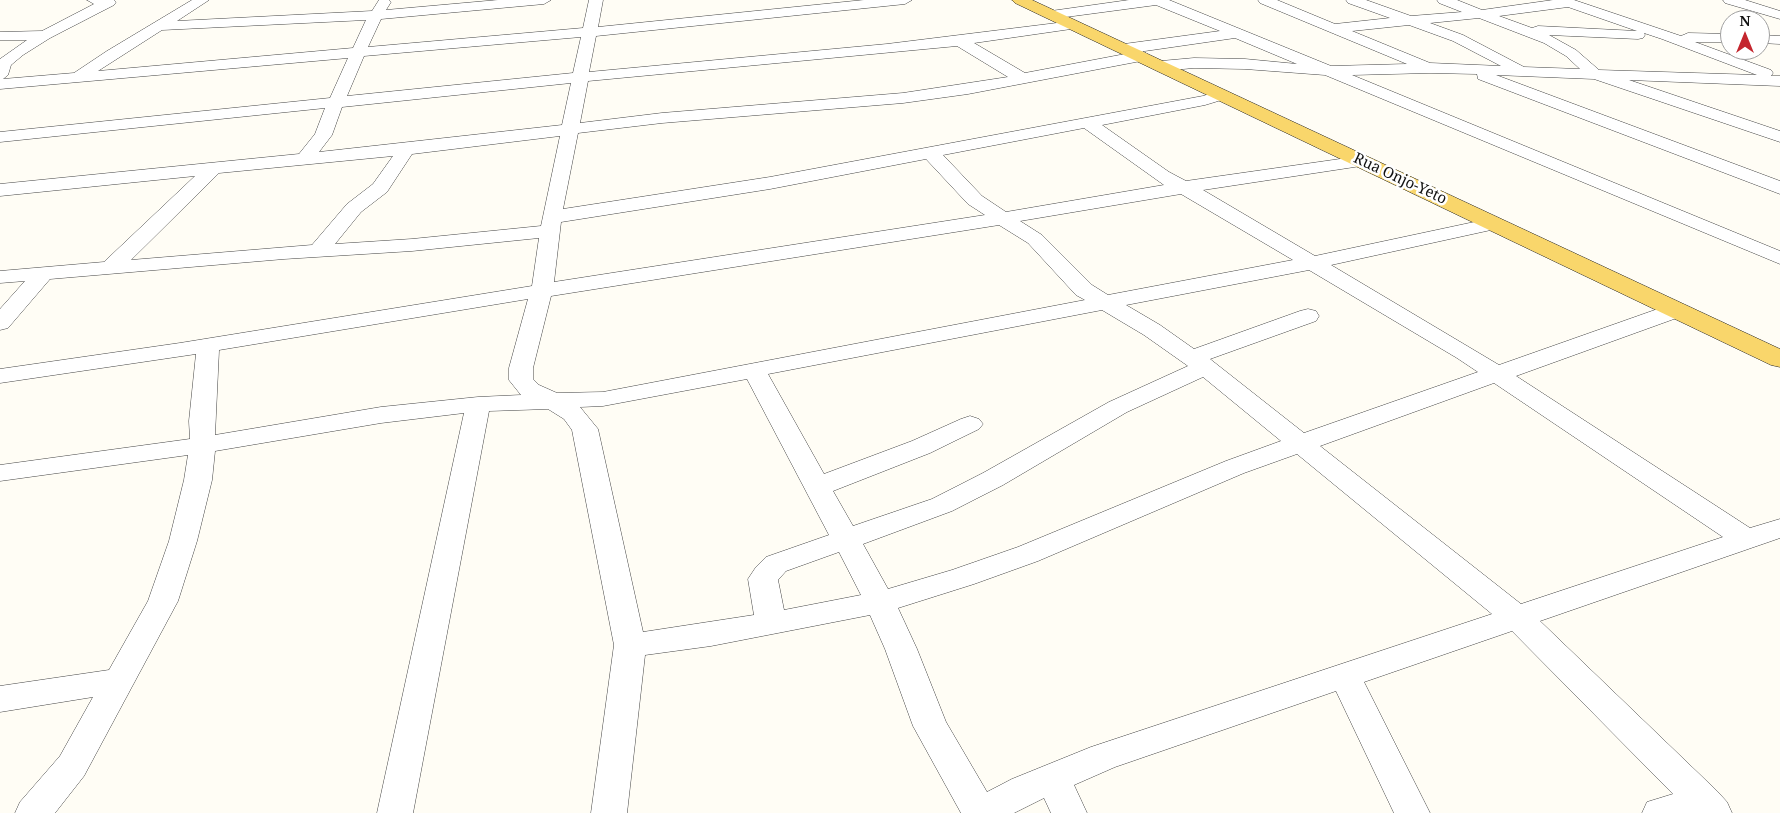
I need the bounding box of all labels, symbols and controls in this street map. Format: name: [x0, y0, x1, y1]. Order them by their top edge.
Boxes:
north arrow: [1720, 10, 1770, 60]
text: N: [1739, 11, 1751, 30]
street label: Rua Onjo-Yeto: [1351, 150, 1449, 208]

